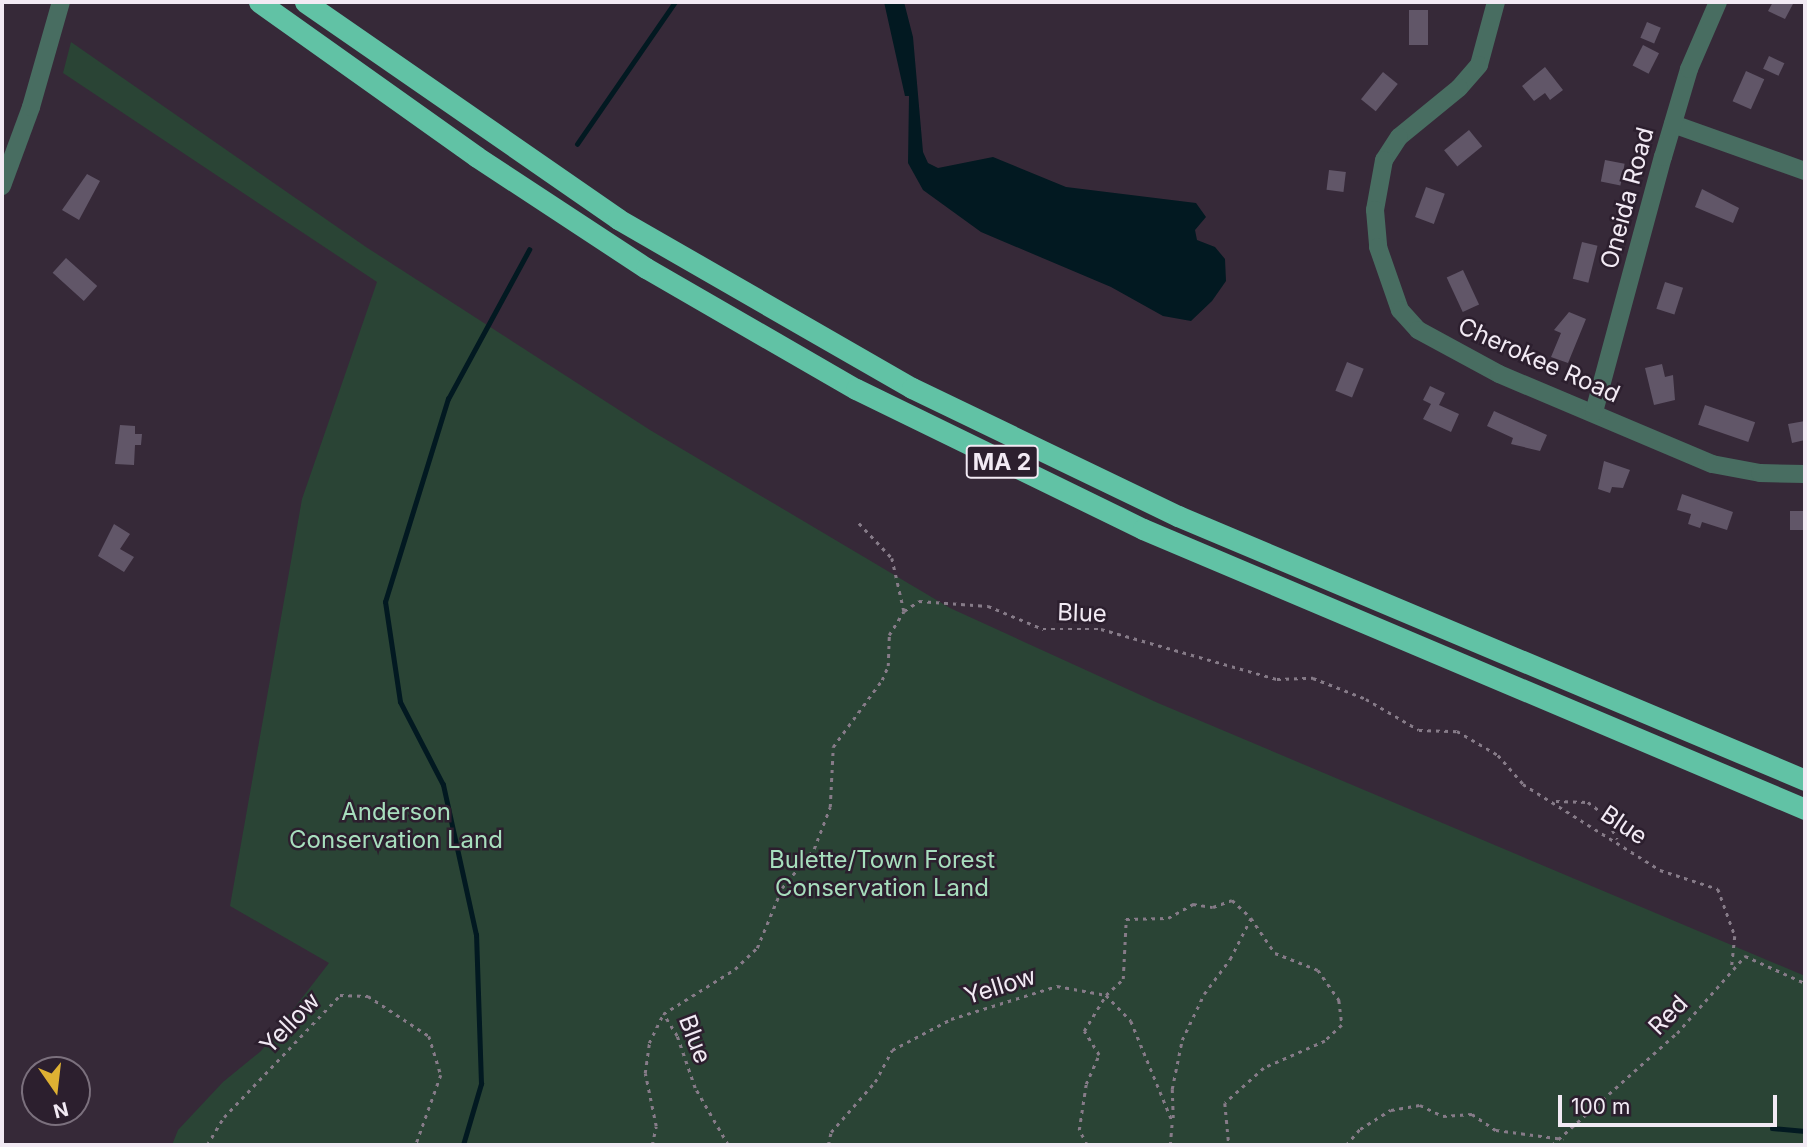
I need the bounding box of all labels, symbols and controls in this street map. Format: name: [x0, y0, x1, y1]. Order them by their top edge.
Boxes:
street label: Oneida Road: [1594, 124, 1660, 272]
street label: Cherokee Road: [1454, 311, 1624, 409]
road number: MA 2: [965, 442, 1039, 482]
street label: Blue: [1057, 598, 1107, 628]
park label: Anderson Conservation Land: [289, 798, 503, 854]
street label: Blue: [1595, 799, 1653, 851]
park label: Bulette/Town Forest Conservation Land: [769, 846, 995, 902]
street label: Yellow: [961, 961, 1039, 1011]
street label: Yellow: [254, 987, 326, 1059]
street label: Red: [1642, 989, 1694, 1041]
street label: Blue: [673, 1011, 717, 1067]
north arrow: [21, 1056, 91, 1126]
scale bar: [1562, 1080, 1781, 1124]
text: 100 m: [1571, 1094, 1630, 1119]
text: N: [51, 1097, 71, 1123]

